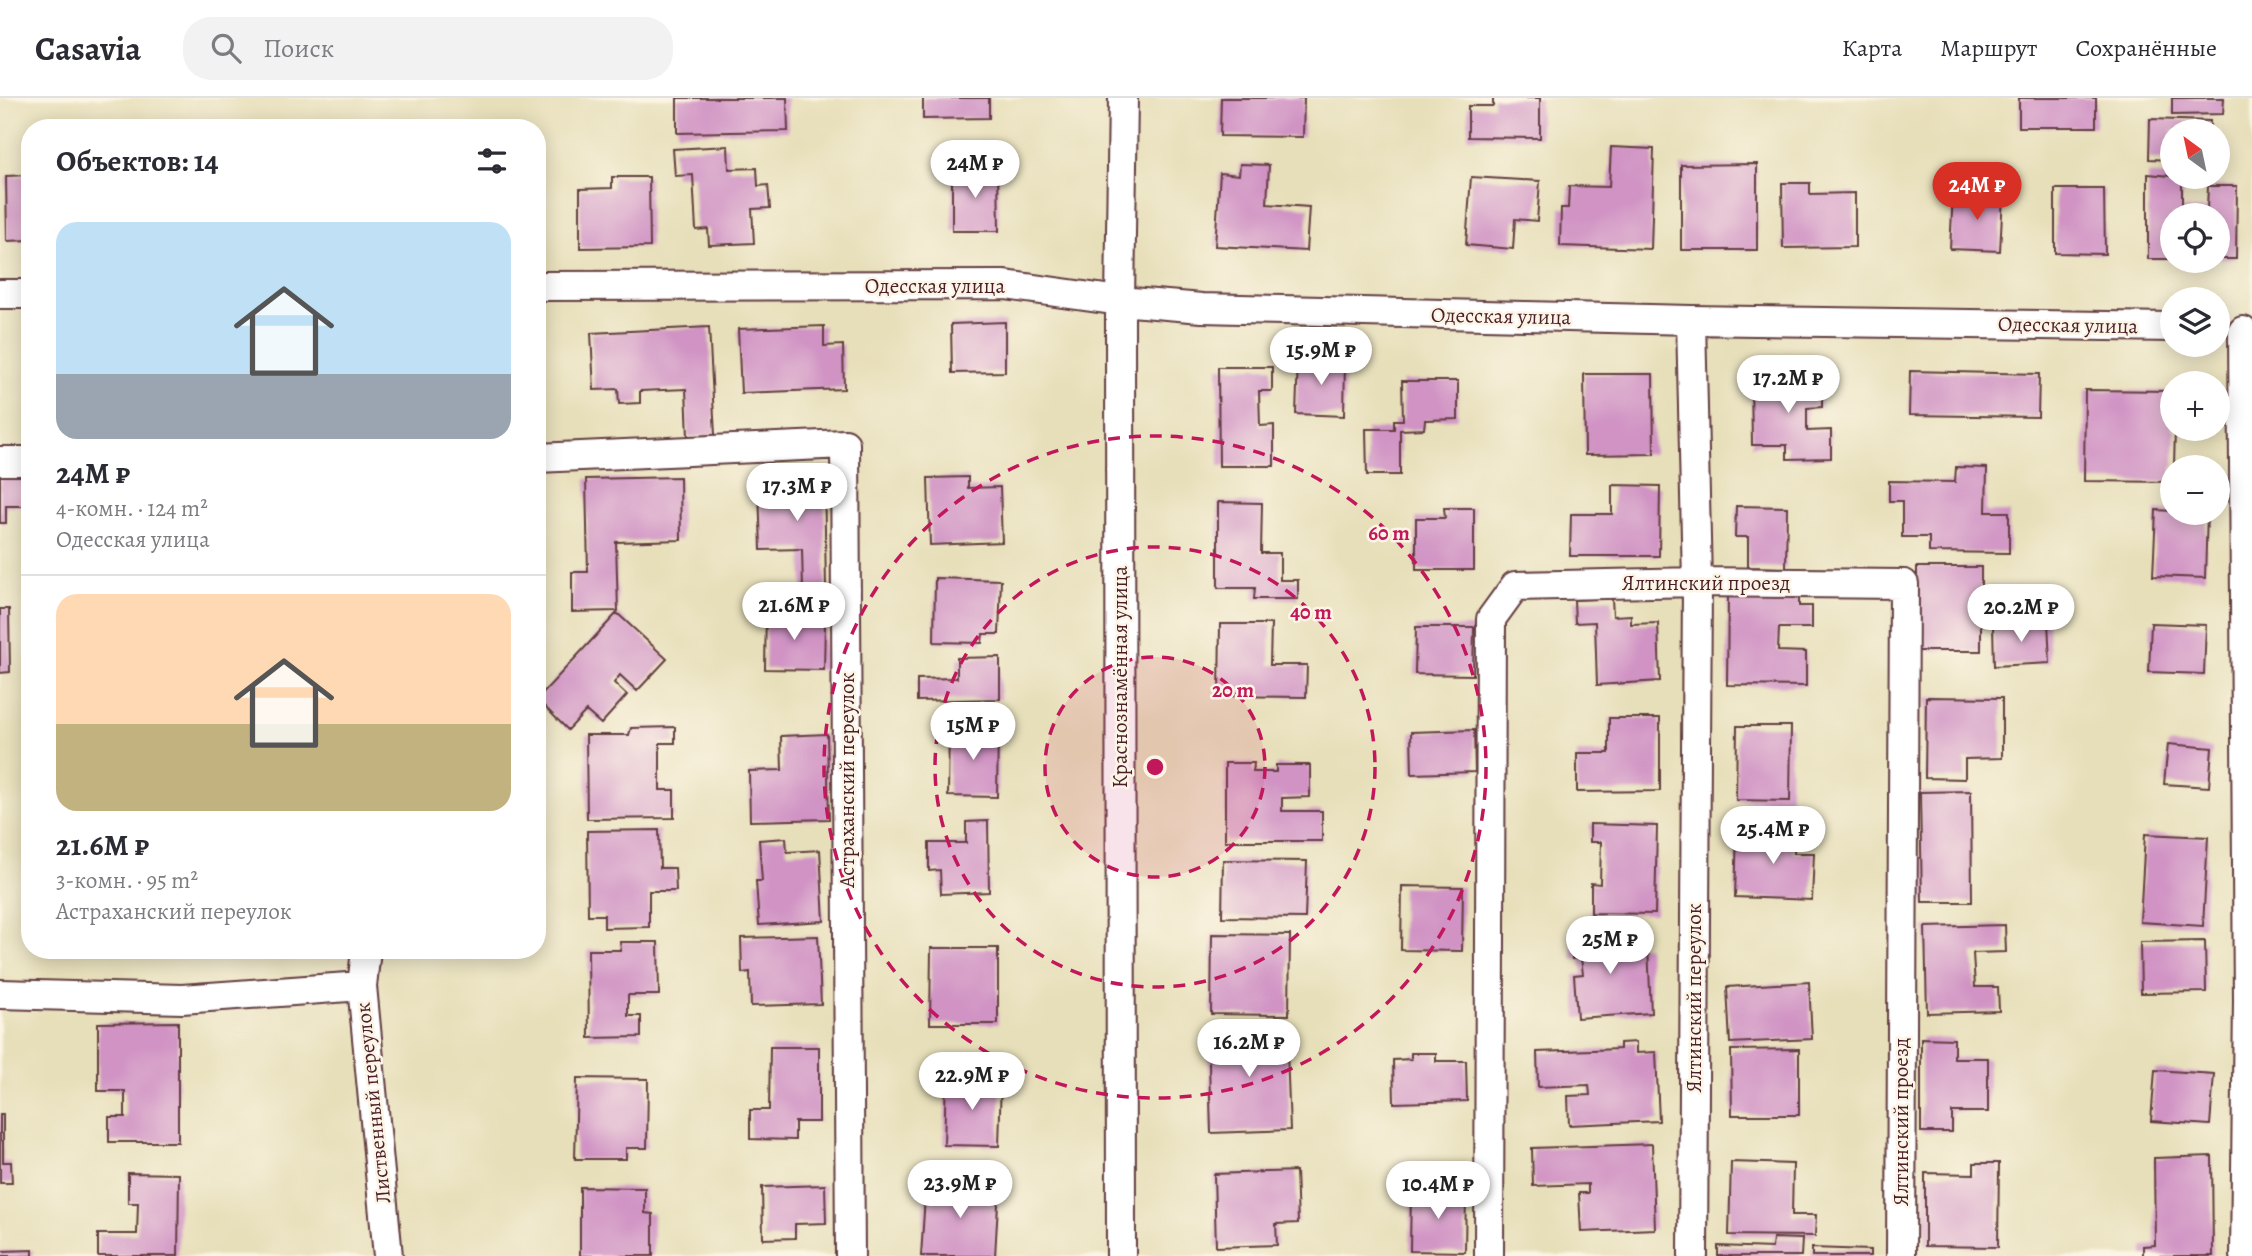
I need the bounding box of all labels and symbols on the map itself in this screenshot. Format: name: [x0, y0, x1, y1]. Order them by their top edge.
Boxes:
north arrow: [2160, 119, 2230, 189]
pin: 24M ₽: [926, 140, 1024, 200]
pin: 24M ₽: [1928, 162, 2026, 222]
street label: Одесская улица: [865, 272, 1005, 300]
street label: Одесская улица: [1431, 301, 1572, 331]
street label: Одесская улица: [1998, 310, 2139, 340]
pin: 15.9M ₽: [1256, 328, 1386, 387]
pin: 17.2M ₽: [1723, 356, 1853, 415]
pin: 17.3M ₽: [732, 464, 862, 523]
text: 60 m: [1368, 519, 1410, 547]
street label: Краснознамённая улица: [1106, 566, 1134, 788]
street label: Ялтинский проезд: [1622, 569, 1790, 597]
pin: 21.6M ₽: [729, 582, 859, 642]
pin: 20.2M ₽: [1956, 584, 2086, 644]
text: 40 m: [1290, 598, 1332, 626]
street label: Астраханский переулок: [833, 672, 861, 889]
text: 20 m: [1212, 676, 1254, 704]
pin: 15M ₽: [924, 702, 1022, 762]
centre of rings: [1143, 755, 1167, 779]
pin: 25.4M ₽: [1708, 806, 1838, 866]
street label: Ялтинский переулок: [1680, 903, 1708, 1093]
pin: 25M ₽: [1561, 916, 1659, 976]
street label: Лиственный переулок: [348, 1001, 397, 1205]
pin: 16.2M ₽: [1184, 1020, 1314, 1079]
street label: Ялтинский проезд: [1887, 1038, 1915, 1206]
pin: 22.9M ₽: [907, 1052, 1037, 1112]
pin: 23.9M ₽: [895, 1160, 1025, 1220]
pin: 10.4M ₽: [1373, 1162, 1503, 1221]

